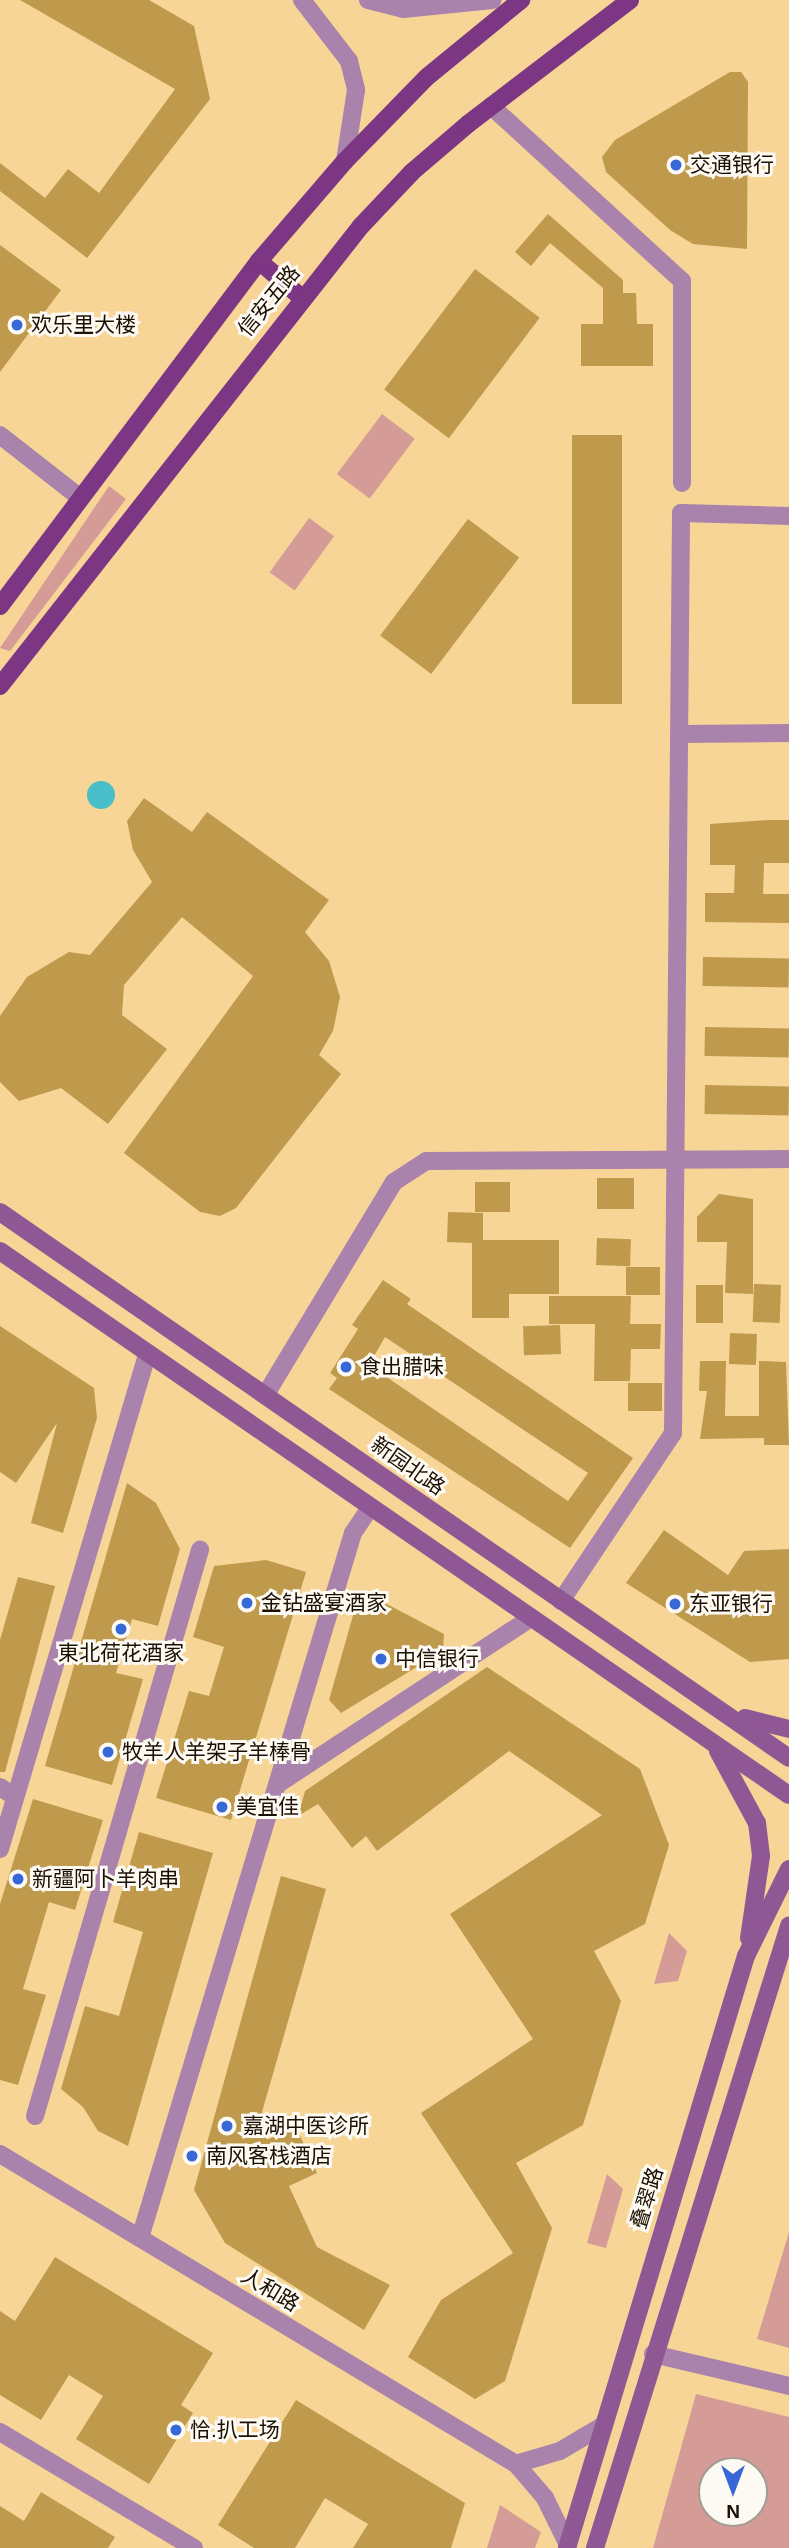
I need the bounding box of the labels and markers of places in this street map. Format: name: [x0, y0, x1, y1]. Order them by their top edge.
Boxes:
place label: 交通银行: [690, 152, 774, 178]
marker: 交通银行: [668, 157, 684, 173]
place label: 欢乐里大楼: [31, 312, 136, 338]
marker: 欢乐里大楼: [9, 317, 25, 333]
place label: 食出腊味: [360, 1354, 444, 1380]
marker: 食出腊味: [338, 1359, 354, 1375]
place label: 金钻盛宴酒家: [261, 1590, 387, 1616]
place label: 东亚银行: [689, 1591, 773, 1617]
marker: 金钻盛宴酒家: [239, 1595, 255, 1611]
marker: 东亚银行: [667, 1596, 683, 1612]
marker: 東北荷花酒家: [113, 1621, 129, 1637]
place label: 東北荷花酒家: [58, 1640, 184, 1666]
place label: 中信银行: [395, 1646, 479, 1672]
marker: 中信银行: [373, 1651, 389, 1667]
place label: 牧羊人羊架子羊棒骨: [122, 1739, 311, 1765]
marker: 牧羊人羊架子羊棒骨: [100, 1744, 116, 1760]
place label: 美宜佳: [236, 1794, 299, 1820]
marker: 美宜佳: [214, 1799, 230, 1815]
place label: 新疆阿卜羊肉串: [32, 1866, 179, 1892]
marker: 新疆阿卜羊肉串: [10, 1871, 26, 1887]
place label: 嘉湖中医诊所: [243, 2113, 369, 2139]
marker: 嘉湖中医诊所: [217, 2116, 237, 2136]
place label: 南风客栈酒店: [206, 2143, 332, 2169]
marker: 南风客栈酒店: [184, 2148, 200, 2164]
place label: 恰.扒工场: [190, 2417, 280, 2443]
marker: 恰.扒工场: [168, 2422, 184, 2438]

